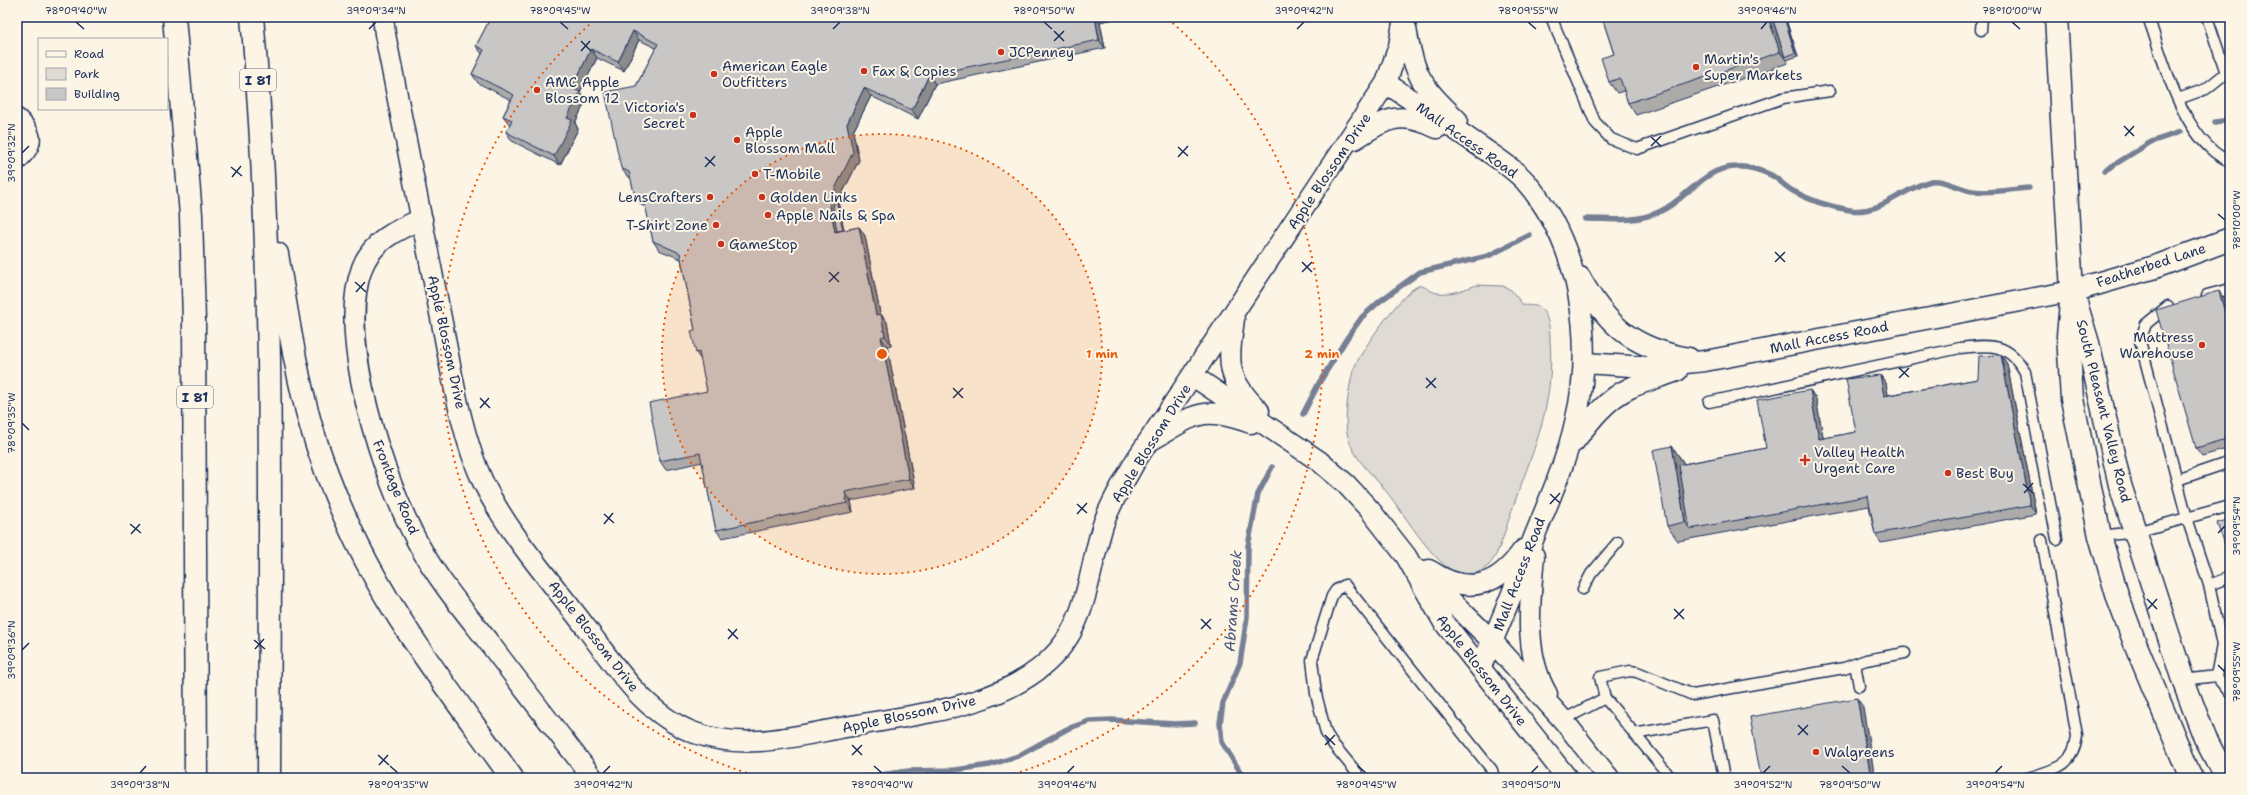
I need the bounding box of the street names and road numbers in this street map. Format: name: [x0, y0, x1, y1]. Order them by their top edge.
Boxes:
road number: I 81: [240, 69, 276, 91]
street label: Mall Access Road: [1413, 98, 1522, 182]
street label: Apple Blossom Drive: [1283, 109, 1375, 233]
street label: Featherbed Lane: [2094, 239, 2208, 291]
street label: Apple Blossom Drive: [424, 273, 470, 411]
street label: Mall Access Road: [1768, 317, 1890, 357]
street label: South Pleasant Valley Road: [2073, 318, 2135, 504]
street label: Apple Blossom Drive: [1107, 380, 1195, 506]
road number: I 81: [177, 386, 213, 408]
street label: Frontage Road: [369, 437, 423, 537]
street label: Mall Access Road: [1489, 515, 1549, 633]
street label: Apple Blossom Drive: [545, 577, 643, 695]
street label: Apple Blossom Drive: [1433, 611, 1531, 729]
street label: Apple Blossom Drive: [840, 691, 978, 737]

